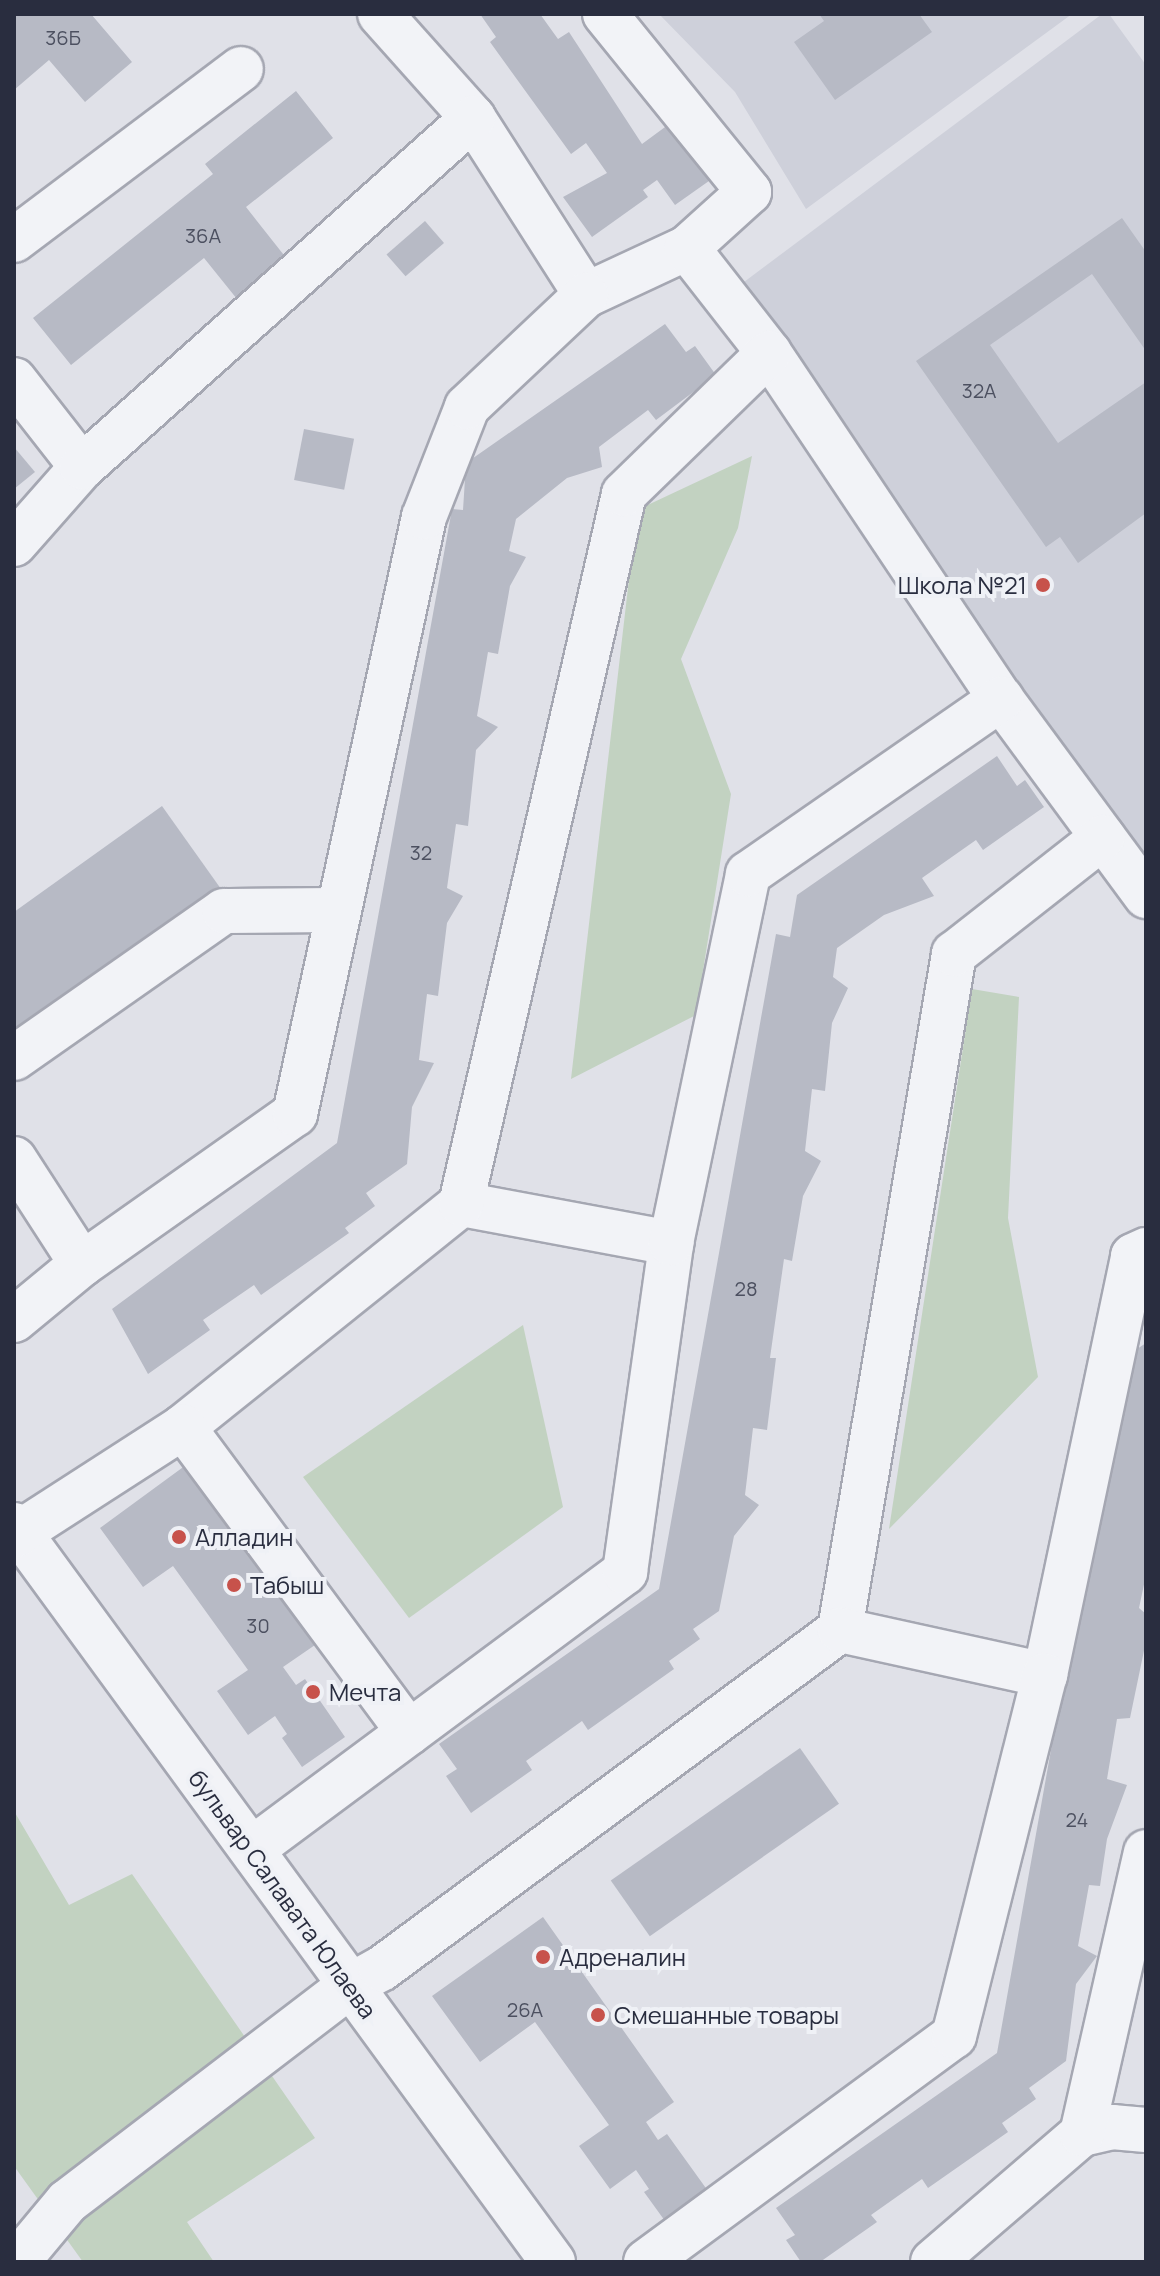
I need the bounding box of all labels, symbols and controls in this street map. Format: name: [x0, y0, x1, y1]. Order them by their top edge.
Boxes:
house number: 36Б: [45, 25, 81, 49]
house number: 36А: [185, 223, 221, 247]
house number: 32А: [962, 378, 996, 402]
place label: Школа №21: [898, 571, 1027, 599]
marker: Школа №21: [1034, 576, 1052, 594]
house number: 32: [410, 840, 432, 864]
house number: 28: [734, 1276, 758, 1300]
place label: Алладин: [195, 1523, 293, 1551]
marker: Алладин: [170, 1528, 188, 1546]
place label: Табыш: [250, 1571, 324, 1599]
marker: Табыш: [225, 1576, 243, 1594]
house number: 30: [246, 1613, 270, 1637]
place label: Мечта: [329, 1678, 401, 1706]
marker: Мечта: [304, 1683, 322, 1701]
street label: бульвар Салавата Юлаева: [183, 1764, 383, 2024]
house number: 24: [1066, 1807, 1088, 1831]
place label: Адреналин: [559, 1943, 686, 1971]
marker: Адреналин: [534, 1948, 552, 1966]
house number: 26А: [507, 1997, 543, 2021]
place label: Смешанные товары: [614, 2001, 839, 2029]
marker: Смешанные товары: [589, 2006, 607, 2024]

